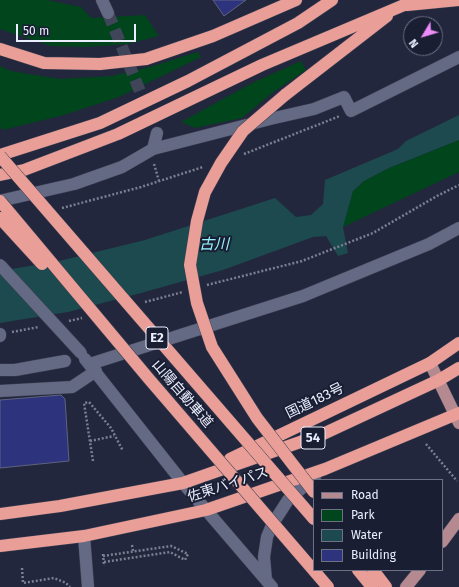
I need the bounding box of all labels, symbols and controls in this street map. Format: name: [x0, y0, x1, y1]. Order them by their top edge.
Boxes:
scale bar: [18, 16, 138, 42]
north arrow: [403, 16, 443, 56]
text: 50 m: [23, 24, 49, 38]
text: N: [407, 36, 421, 50]
water label: 古川: [199, 236, 229, 254]
road number: E2: [146, 327, 168, 349]
street label: 山陽自動車道: [148, 357, 216, 431]
street label: 国道183号: [283, 380, 347, 422]
road number: 54: [301, 427, 325, 449]
street label: 佐東バイパス: [185, 464, 271, 506]
legend: [313, 479, 443, 571]
text: Road: [351, 488, 379, 502]
text: Park: [351, 508, 375, 522]
text: Water: [351, 528, 382, 542]
text: Building: [351, 548, 396, 562]

